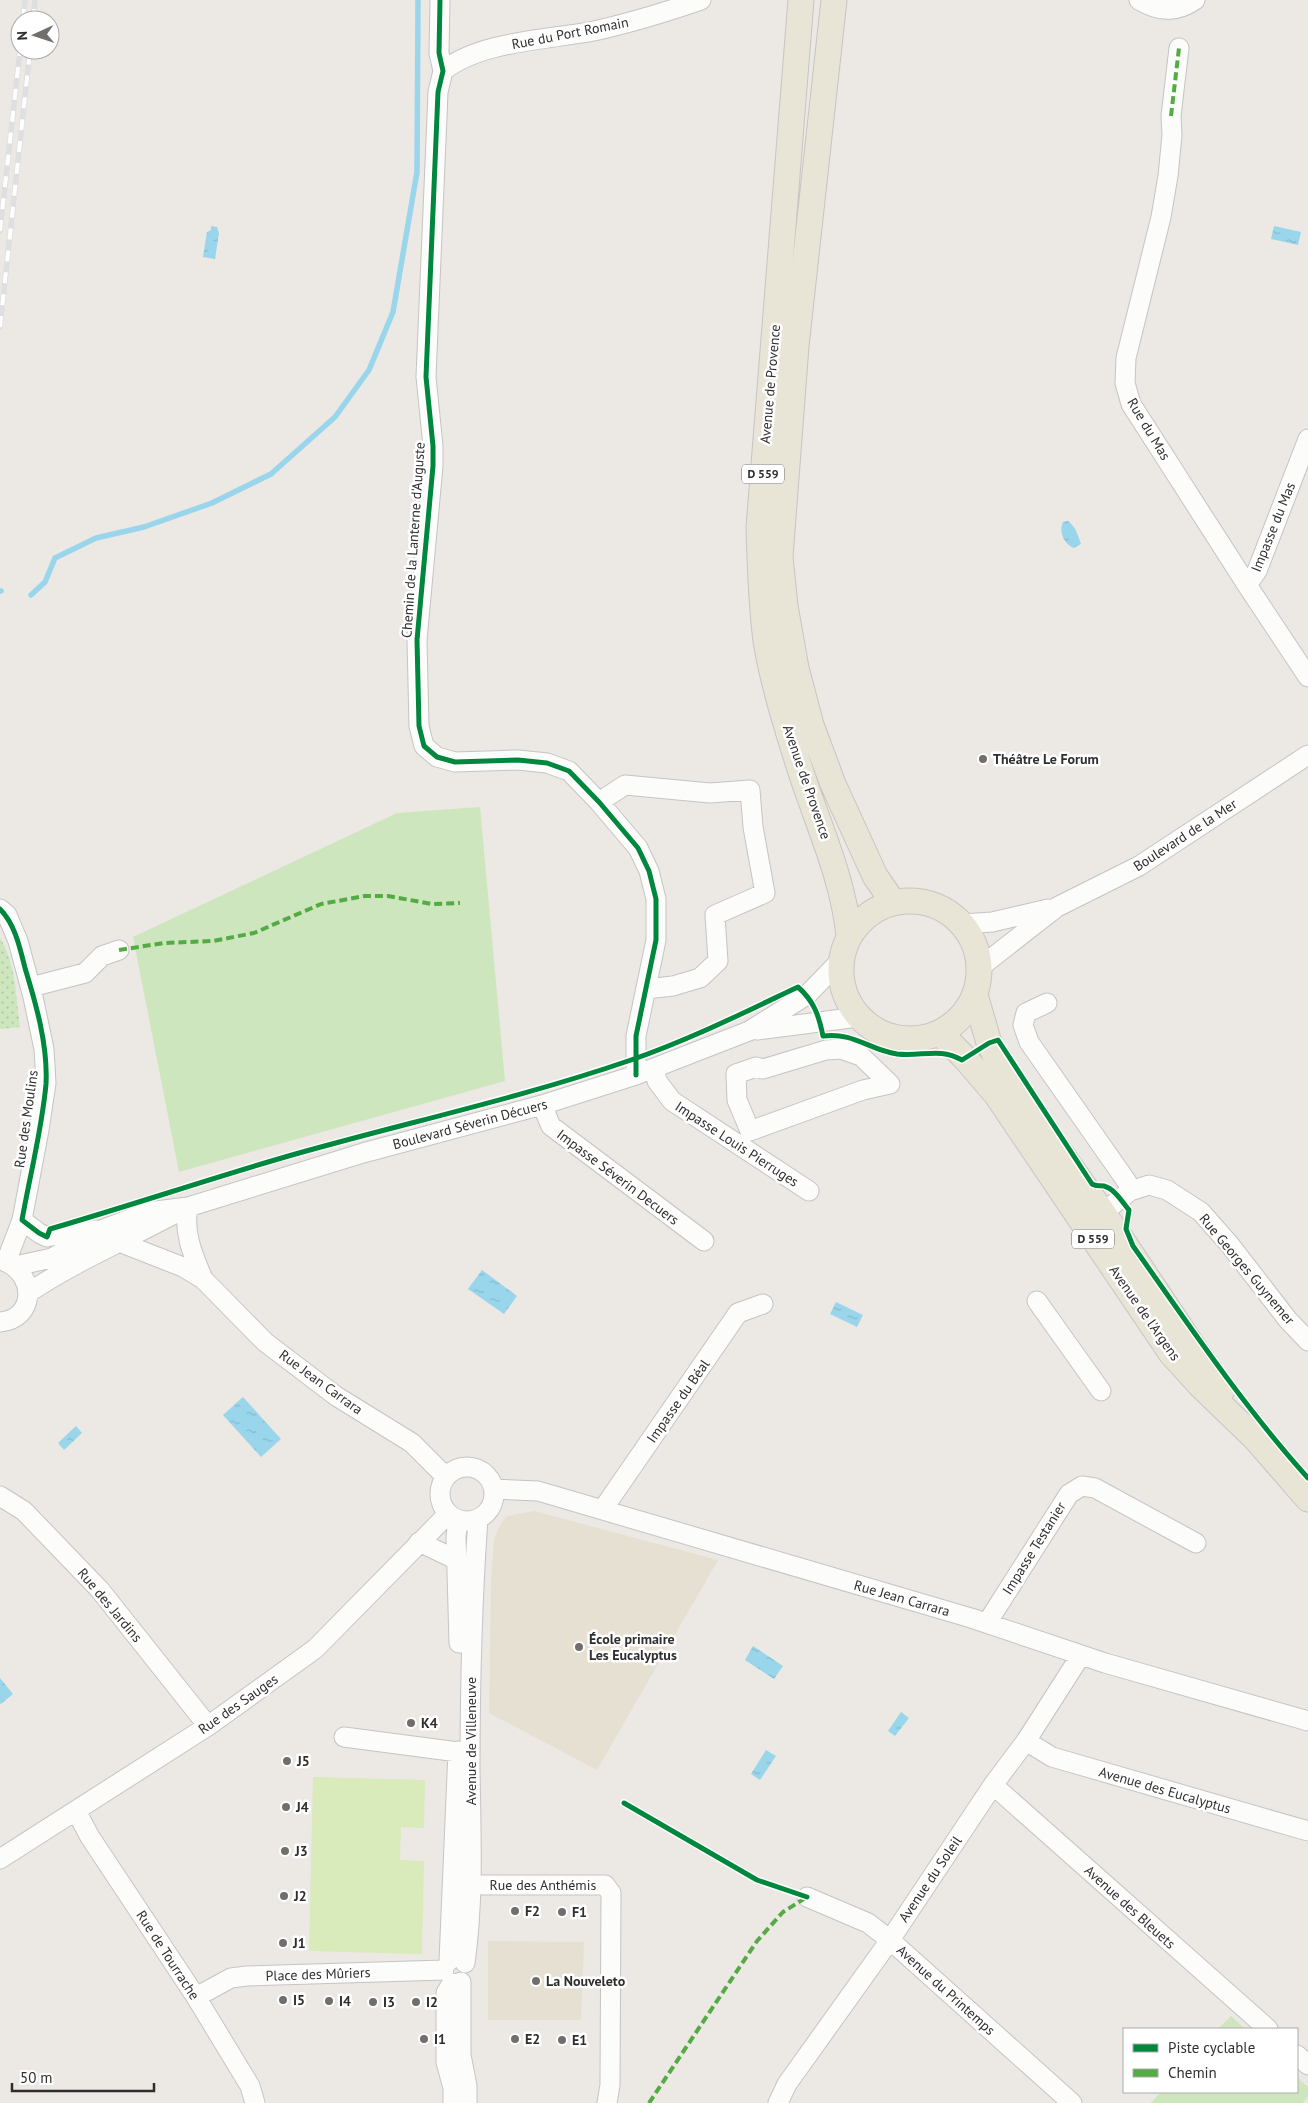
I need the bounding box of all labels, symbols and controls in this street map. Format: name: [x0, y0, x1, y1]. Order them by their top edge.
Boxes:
north arrow: [10, 10, 60, 60]
street label: Rue du Port Romain: [510, 13, 630, 53]
text: N: [13, 31, 31, 41]
street label: Avenue de Provence: [756, 324, 784, 444]
street label: Rue du Mas: [1123, 395, 1175, 463]
street label: Chemin de la Lanterne d'Auguste: [397, 441, 429, 639]
road number: D 559: [742, 464, 784, 484]
street label: Impasse du Mas: [1247, 479, 1299, 575]
street label: Avenue de Provence: [779, 722, 835, 842]
place label: Théâtre Le Forum: [993, 750, 1099, 768]
marker: Théâtre Le Forum: [977, 753, 989, 765]
street label: Boulevard de la Mer: [1130, 795, 1240, 875]
street label: Rue des Moulins: [10, 1069, 42, 1169]
street label: Boulevard Séverin Décuers: [391, 1095, 549, 1153]
street label: Impasse Louis Pierruges: [672, 1097, 802, 1191]
street label: Impasse Séverin Decuers: [553, 1125, 683, 1229]
street label: Rue Georges Guynemer: [1195, 1210, 1299, 1328]
road number: D 559: [1072, 1230, 1114, 1248]
street label: Avenue de l'Argens: [1105, 1262, 1185, 1364]
street label: Rue Jean Carrara: [276, 1346, 366, 1418]
street label: Impasse du Béal: [643, 1356, 713, 1446]
street label: Impasse Testanier: [998, 1498, 1070, 1598]
street label: Rue des Jardins: [74, 1564, 146, 1646]
street label: Rue Jean Carrara: [852, 1576, 952, 1620]
place label: École primaire Les Eucalyptus: [589, 1630, 677, 1664]
marker: École primaire Les Eucalyptus: [573, 1641, 585, 1653]
street label: Rue des Sauges: [195, 1670, 281, 1738]
street label: Avenue de Villeneuve: [462, 1677, 480, 1805]
place label: K4: [421, 1714, 438, 1732]
marker: K4: [405, 1717, 417, 1729]
place label: J5: [296, 1752, 310, 1770]
marker: J5: [281, 1755, 293, 1767]
street label: Avenue des Eucalyptus: [1097, 1763, 1233, 1817]
place label: J4: [295, 1798, 309, 1816]
marker: J4: [280, 1801, 292, 1813]
street label: Avenue du Soleil: [895, 1832, 965, 1926]
place label: J3: [294, 1842, 308, 1860]
marker: J3: [279, 1845, 291, 1857]
street label: Avenue des Bleuets: [1081, 1861, 1179, 1953]
street label: Rue des Anthémis: [490, 1876, 596, 1894]
place label: J2: [293, 1887, 307, 1905]
marker: J2: [278, 1890, 290, 1902]
place label: F2: [525, 1902, 540, 1920]
place label: F1: [572, 1903, 587, 1921]
marker: F2: [509, 1905, 521, 1917]
marker: F1: [556, 1906, 568, 1918]
street label: Rue de Tourrache: [132, 1907, 204, 2003]
place label: J1: [292, 1934, 306, 1952]
marker: J1: [277, 1937, 289, 1949]
street label: Avenue du Printemps: [893, 1941, 999, 2039]
street label: Place des Mûriers: [265, 1963, 371, 1985]
place label: La Nouveleto: [546, 1972, 626, 1990]
marker: La Nouveleto: [530, 1975, 542, 1987]
place label: I5: [293, 1991, 305, 2009]
place label: I4: [339, 1992, 351, 2010]
place label: I3: [383, 1993, 395, 2011]
place label: I2: [426, 1993, 438, 2011]
marker: I5: [277, 1994, 289, 2006]
marker: I4: [323, 1995, 335, 2007]
marker: I3: [367, 1996, 379, 2008]
marker: I2: [410, 1996, 422, 2008]
legend: [1123, 2028, 1298, 2093]
place label: I1: [434, 2030, 446, 2048]
place label: E2: [525, 2030, 540, 2048]
place label: E1: [572, 2031, 587, 2049]
marker: I1: [418, 2033, 430, 2045]
marker: E2: [509, 2033, 521, 2045]
marker: E1: [556, 2034, 568, 2046]
text: Piste cyclable: [1168, 2038, 1255, 2057]
scale bar: [12, 2060, 155, 2092]
text: Chemin: [1168, 2063, 1217, 2082]
text: 50 m: [20, 2068, 53, 2087]

